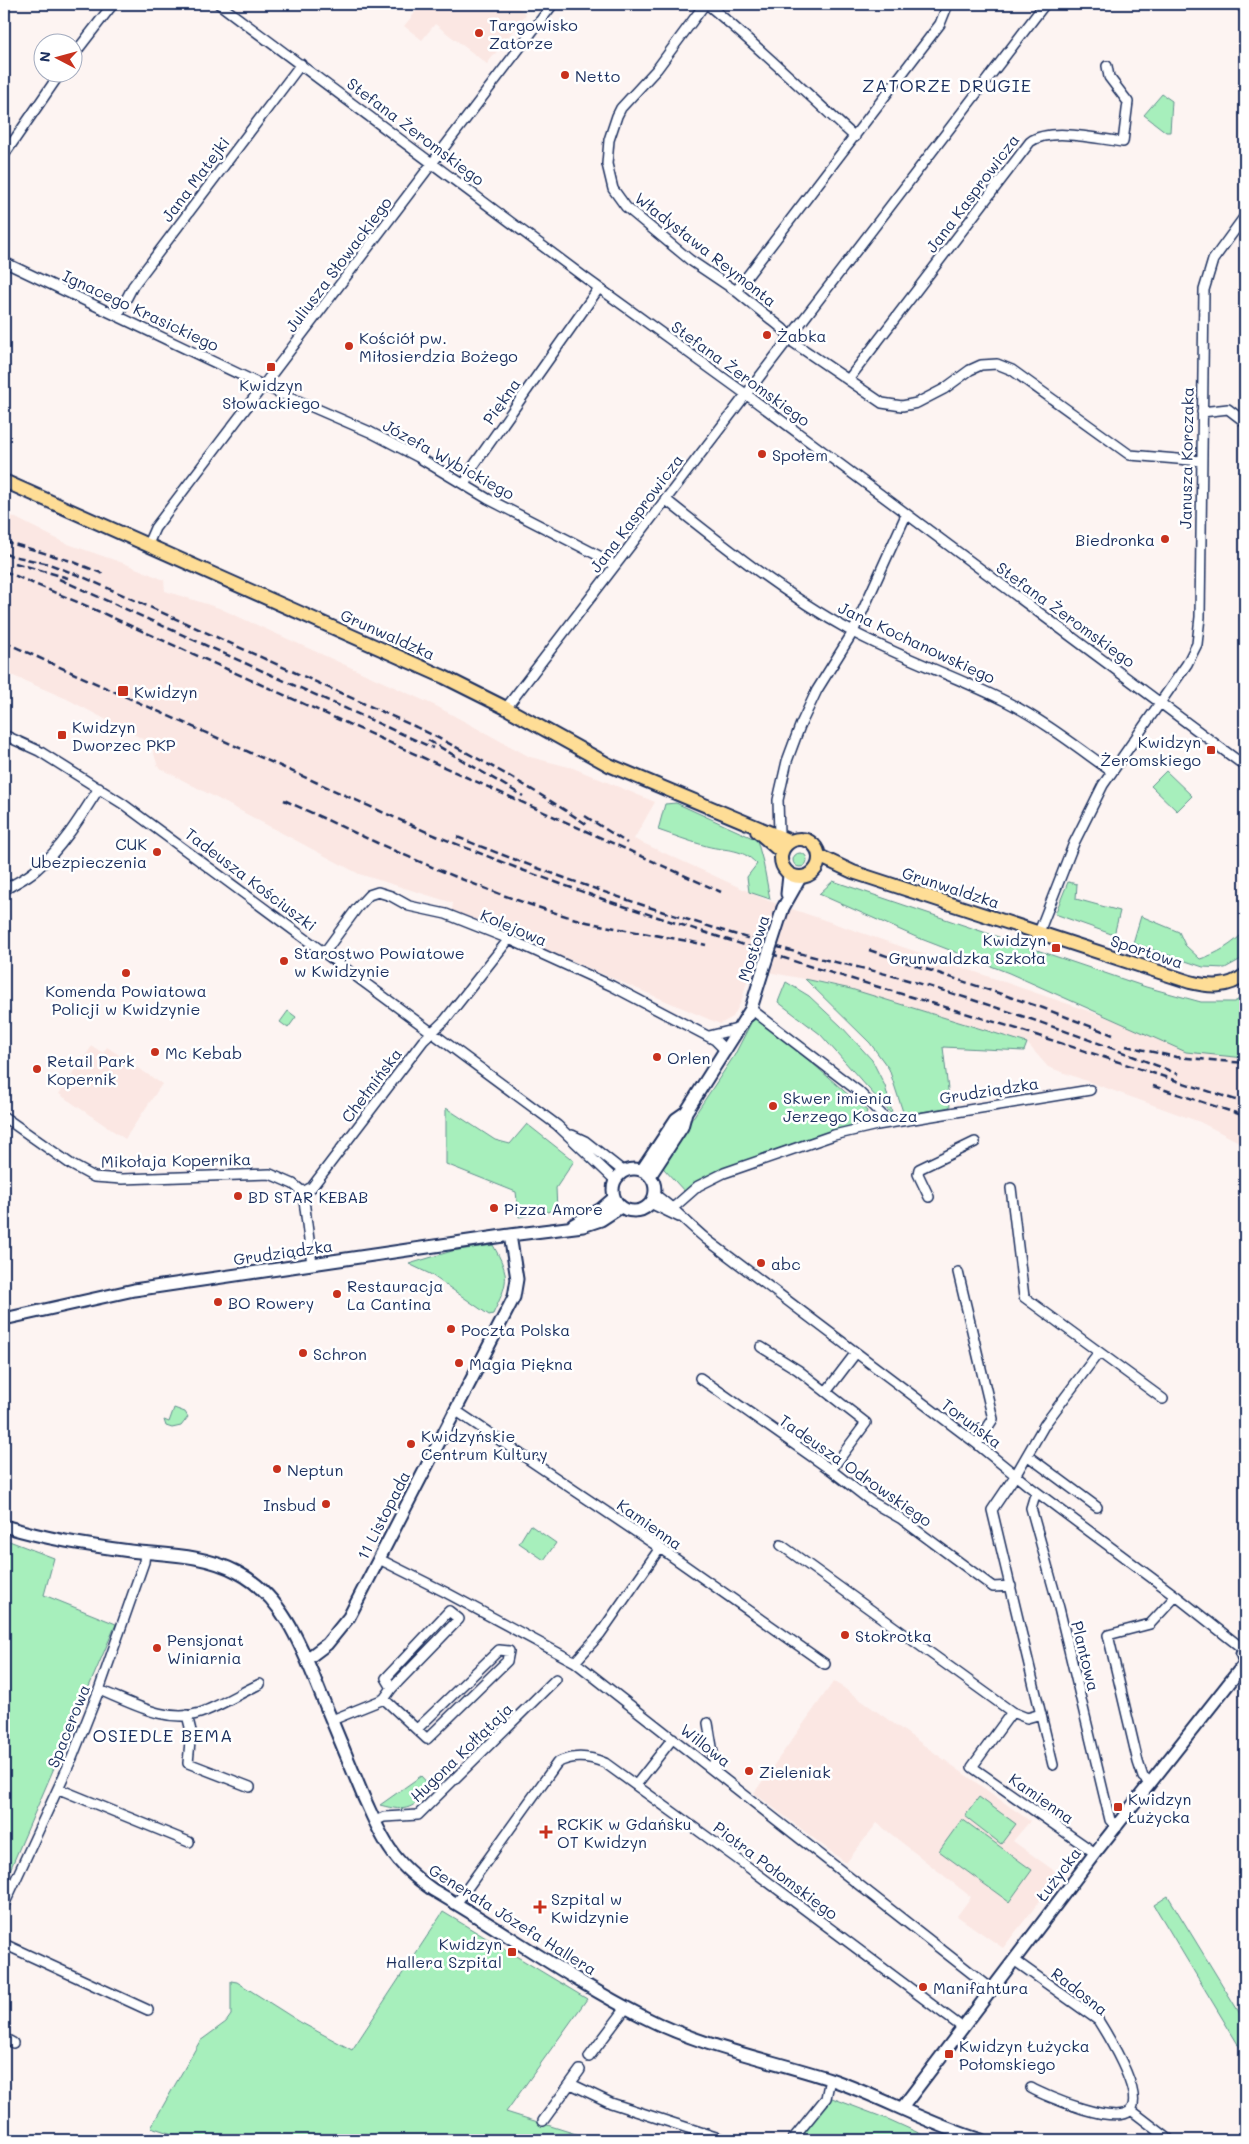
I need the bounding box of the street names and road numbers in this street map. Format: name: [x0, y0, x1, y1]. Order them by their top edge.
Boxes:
street label: Stefana Żeromskiego: [343, 72, 489, 190]
street label: Jana Kasprowicza: [921, 130, 1023, 256]
street label: Jana Matejki: [156, 132, 234, 226]
street label: Władysława Reymonta: [631, 187, 781, 311]
street label: Juliusza Słowackiego: [280, 192, 396, 336]
street label: Ignacego Krasickiego: [59, 265, 223, 355]
street label: Stefana Żeromskiego: [667, 315, 815, 431]
street label: Piękna: [478, 374, 525, 428]
street label: Janusza Korczaka: [1174, 387, 1198, 529]
street label: Józefa Wybickiego: [379, 414, 519, 504]
street label: Jana Kasprowicza: [585, 450, 687, 576]
street label: Stefana Żeromskiego: [992, 556, 1140, 672]
street label: Jana Kochanowskiego: [835, 596, 999, 688]
street label: Grunwaldzka: [337, 604, 439, 664]
street label: Tadeusza Kościuszki: [181, 823, 321, 935]
street label: Grunwaldzka: [900, 861, 1002, 913]
street label: Kolejowa: [478, 904, 551, 950]
street label: Mostowa: [732, 912, 774, 984]
street label: Sportowa: [1108, 929, 1186, 973]
street label: Chełmińska: [336, 1043, 406, 1126]
street label: Grudziądzka: [938, 1072, 1040, 1108]
street label: Mikołaja Kopernika: [101, 1148, 251, 1172]
street label: Grudziądzka: [232, 1235, 334, 1269]
street label: Toruńska: [938, 1393, 1006, 1453]
street label: Tadeusza Odrowskiego: [775, 1409, 937, 1531]
street label: 11 Listopada: [352, 1467, 414, 1563]
street label: Kamienna: [613, 1494, 687, 1554]
street label: Plantowa: [1067, 1619, 1105, 1693]
street label: Spacerowa: [42, 1681, 94, 1771]
street label: Hugona Kołłątaja: [405, 1698, 517, 1806]
street label: Willowa: [676, 1719, 736, 1771]
street label: Kamienna: [1005, 1768, 1079, 1828]
street label: Piotra Połomskiego: [710, 1816, 842, 1924]
street label: Łużycka: [1031, 1843, 1085, 1905]
street label: Generała Józefa Hallera: [425, 1859, 601, 1979]
street label: Radosna: [1047, 1962, 1113, 2020]

